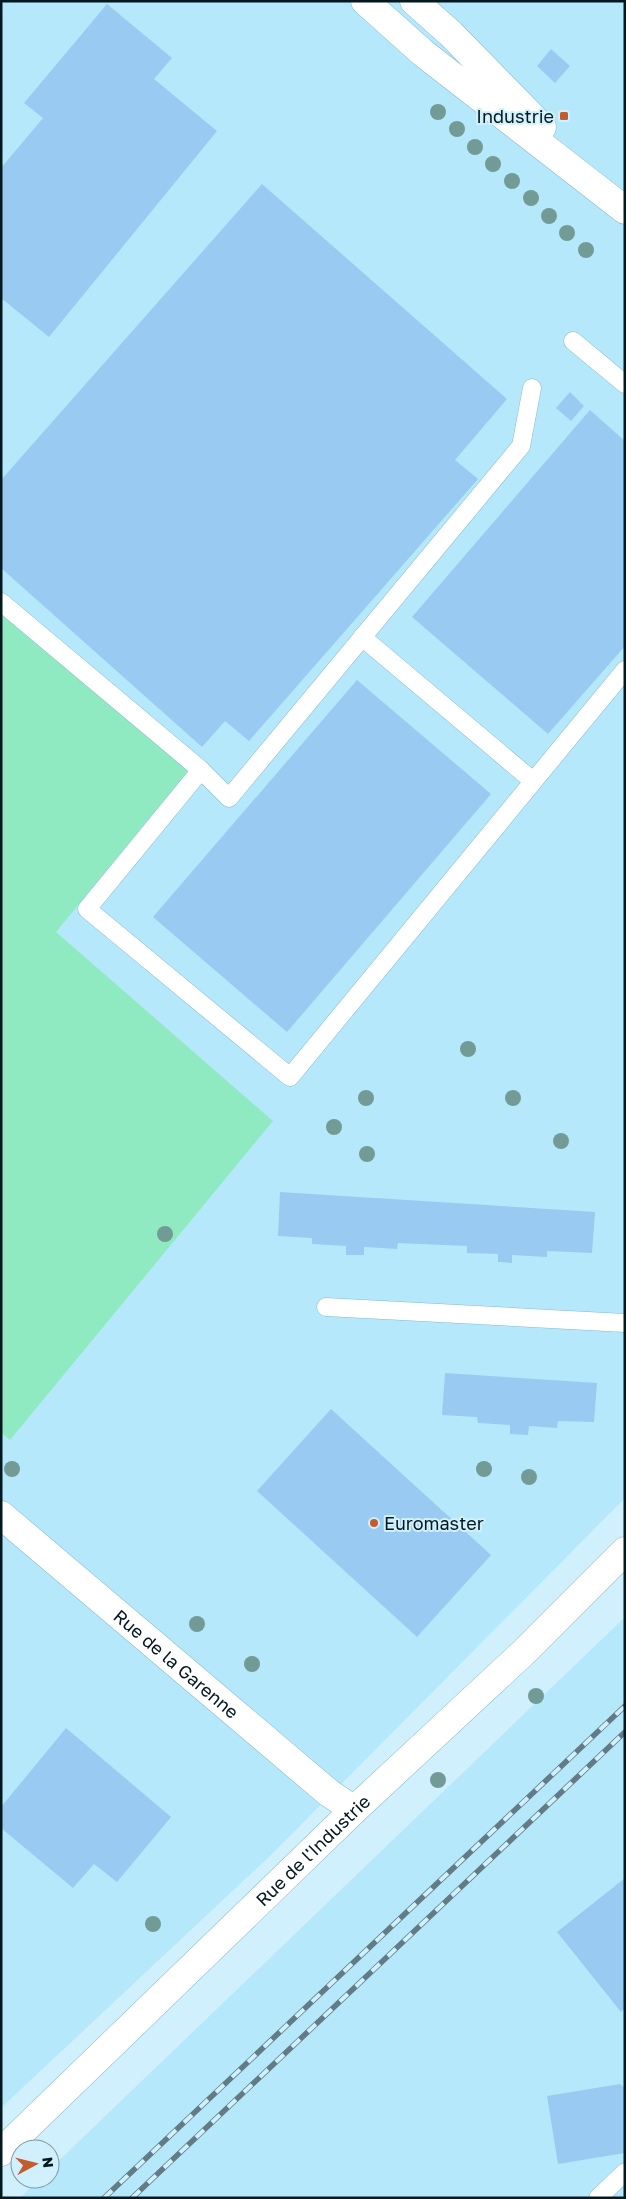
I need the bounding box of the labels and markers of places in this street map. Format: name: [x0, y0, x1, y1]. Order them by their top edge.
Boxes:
place label: Industrie: [476, 105, 554, 127]
marker: Industrie: [558, 110, 570, 122]
place label: Euromaster: [384, 1512, 484, 1534]
marker: Euromaster: [368, 1517, 380, 1529]

